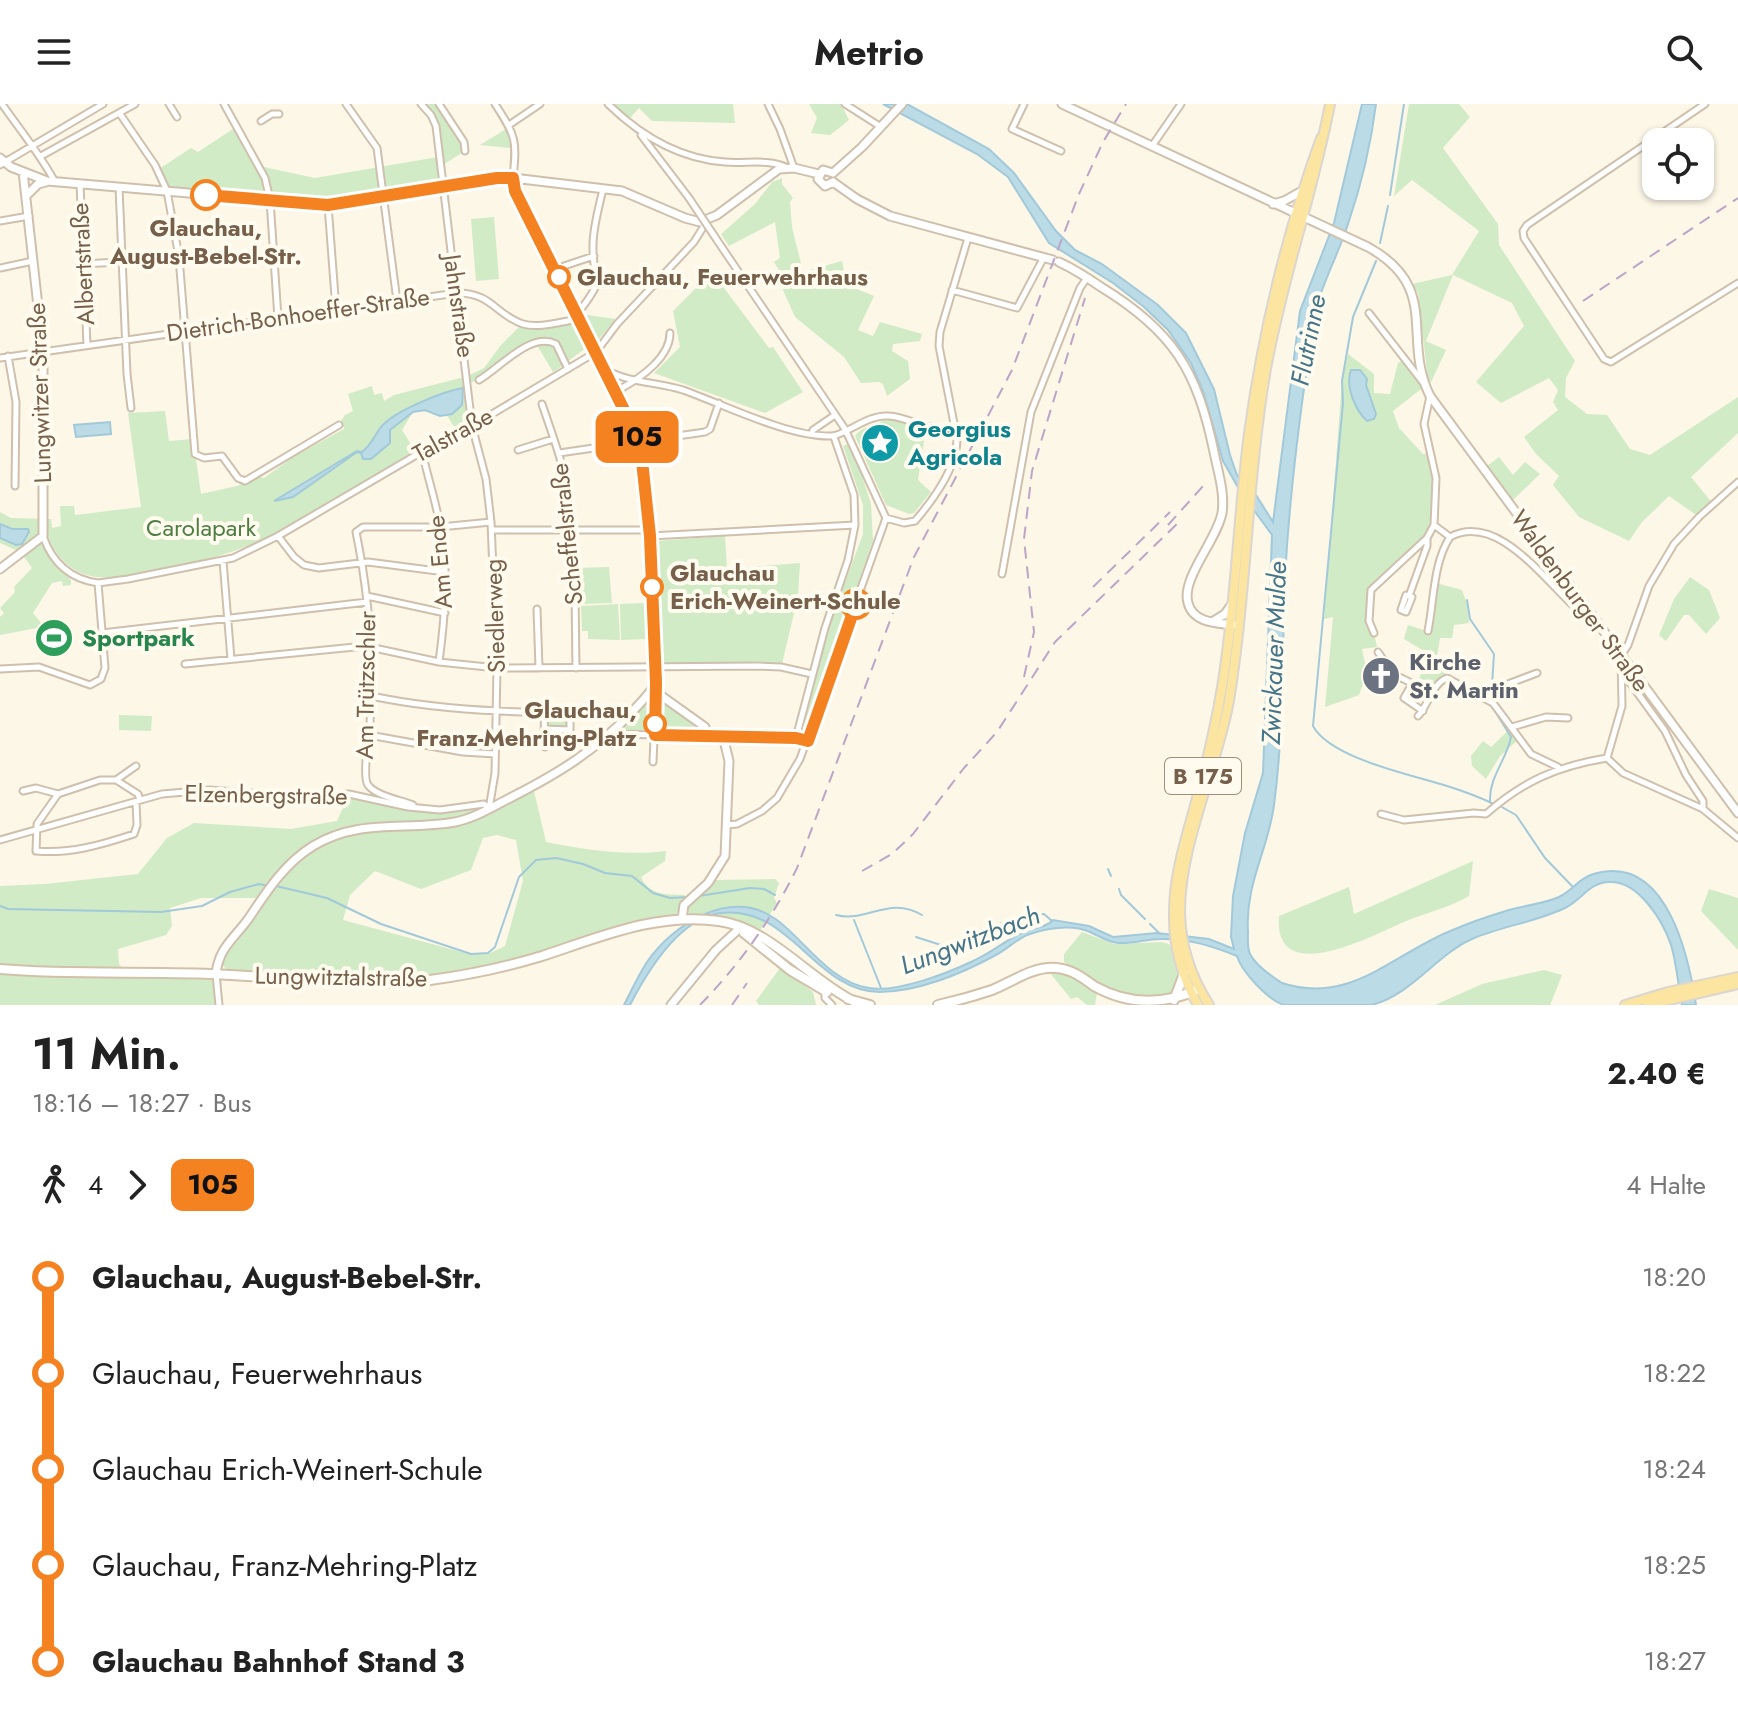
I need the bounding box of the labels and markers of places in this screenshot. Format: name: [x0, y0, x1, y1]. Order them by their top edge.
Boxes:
marker: Glauchau, August-Bebel-Str.: [191, 180, 221, 210]
place label: Glauchau, August-Bebel-Str.: [109, 210, 302, 273]
place label: Glauchau, Feuerwehrhaus: [577, 259, 868, 294]
marker: Glauchau, Feuerwehrhaus: [548, 266, 570, 288]
place label: Georgius Agricola: [907, 411, 1011, 474]
place icon: Georgius Agricola: [859, 422, 901, 464]
place label: Glauchau Erich-Weinert-Schule: [670, 555, 901, 618]
marker: Glauchau Erich-Weinert-Schule: [641, 576, 663, 598]
unlabelled marker: [841, 589, 871, 619]
sports icon: Sportpark: [33, 617, 75, 659]
place label: Sportpark: [82, 620, 195, 655]
place label: Kirche St. Martin: [1409, 644, 1519, 707]
church icon: Kirche St. Martin: [1360, 655, 1402, 697]
place label: Glauchau, Franz-Mehring-Platz: [416, 692, 637, 755]
marker: Glauchau, Franz-Mehring-Platz: [644, 713, 666, 735]

